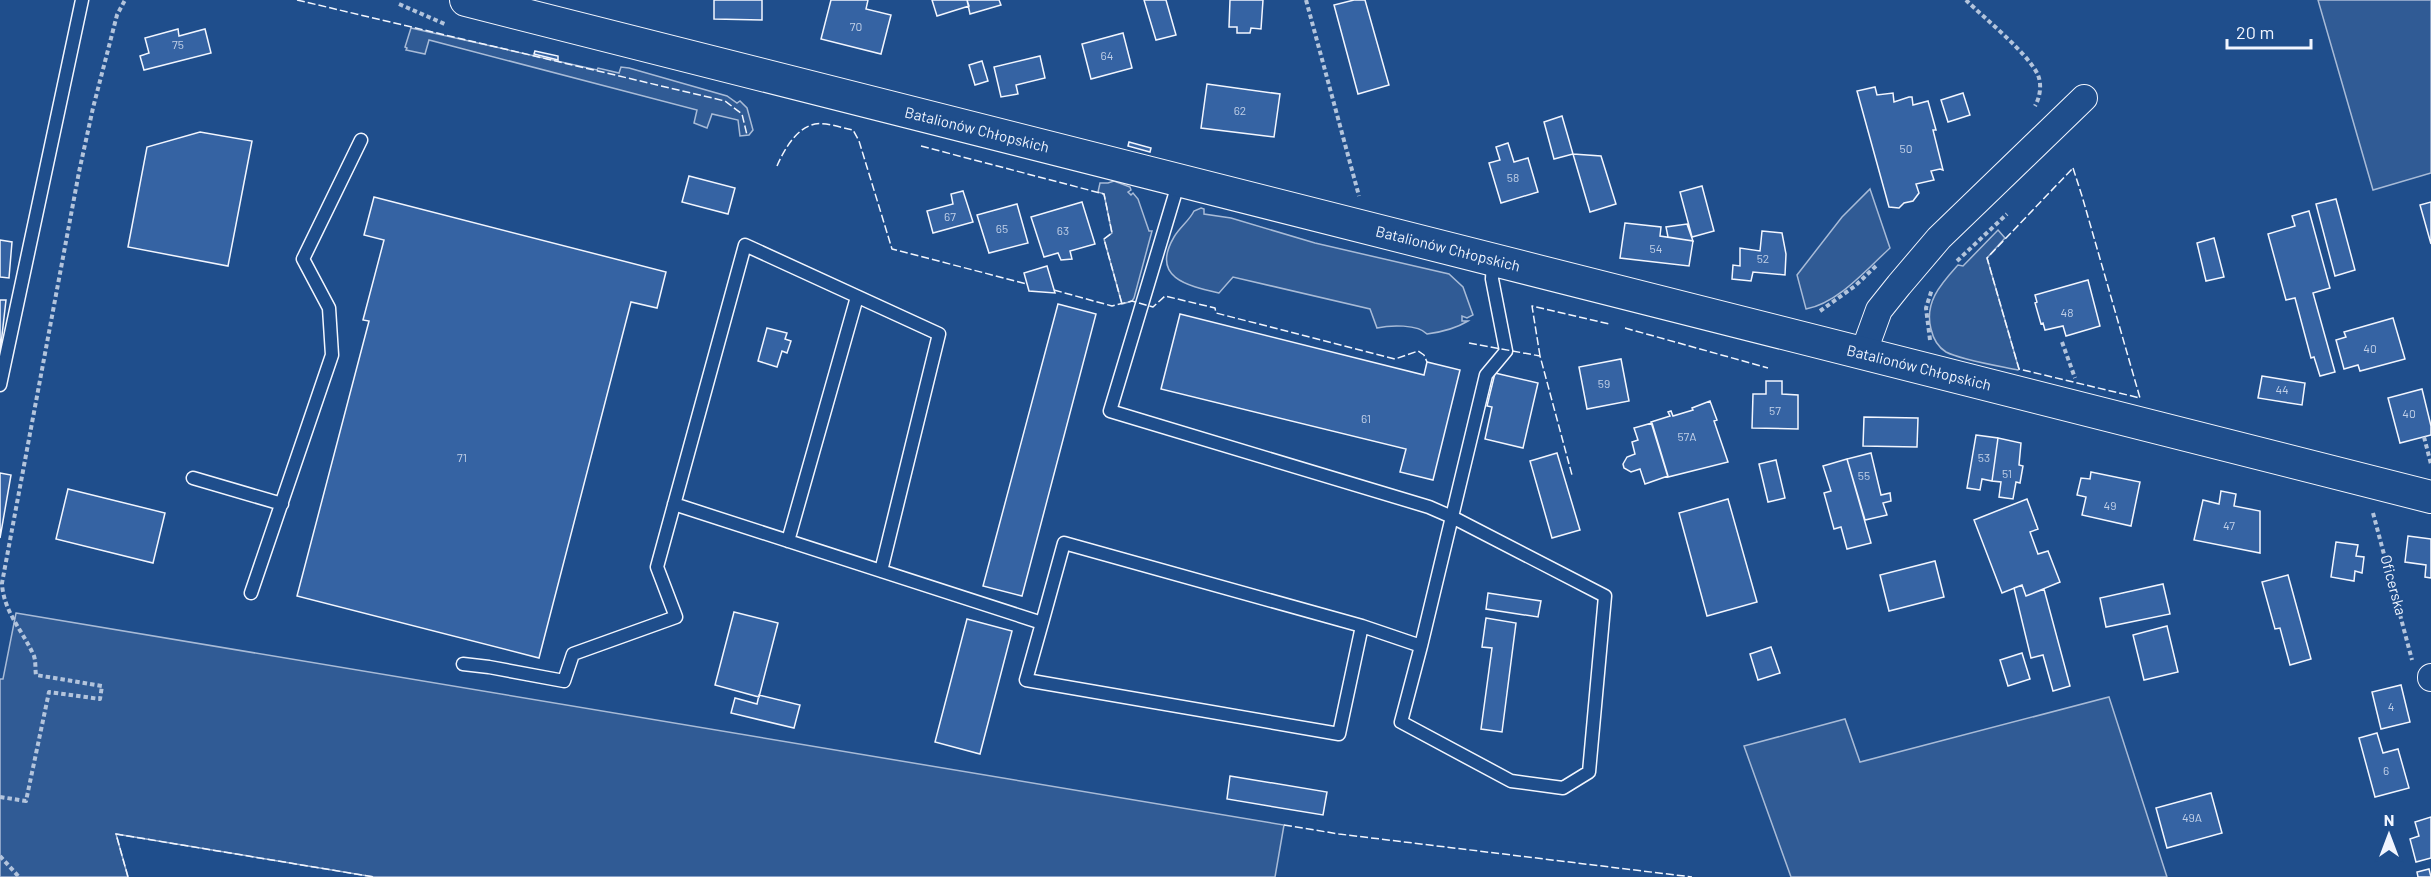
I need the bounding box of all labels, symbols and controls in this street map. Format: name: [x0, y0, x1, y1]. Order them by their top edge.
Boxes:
scale bar: [2227, 12, 2311, 50]
house number: 70: [850, 19, 862, 33]
text: 20 m: [2236, 21, 2274, 43]
house number: 75: [172, 37, 184, 51]
house number: 64: [1101, 48, 1113, 62]
street label: Batalionów Chłopskich: [903, 102, 1051, 156]
house number: 62: [1234, 103, 1246, 117]
house number: 50: [1900, 141, 1912, 155]
house number: 58: [1507, 170, 1519, 184]
house number: 67: [944, 209, 956, 223]
house number: 65: [996, 221, 1008, 235]
street label: Batalionów Chłopskich: [1374, 221, 1522, 275]
house number: 63: [1057, 223, 1069, 237]
house number: 54: [1650, 241, 1662, 255]
house number: 52: [1757, 251, 1769, 265]
house number: 48: [2061, 305, 2073, 319]
street label: Batalionów Chłopskich: [1845, 340, 1993, 394]
house number: 40: [2363, 341, 2377, 355]
house number: 59: [1598, 376, 1610, 390]
house number: 44: [2275, 382, 2289, 396]
house number: 57: [1769, 403, 1781, 417]
house number: 40: [2402, 406, 2416, 420]
house number: 61: [1361, 411, 1371, 425]
house number: 57A: [1677, 429, 1697, 443]
house number: 71: [457, 450, 467, 464]
house number: 53: [1978, 450, 1990, 464]
house number: 51: [2002, 466, 2012, 480]
house number: 55: [1858, 468, 1870, 482]
house number: 49: [2104, 498, 2116, 512]
house number: 47: [2223, 518, 2235, 532]
street label: Oficerska: [2377, 552, 2411, 617]
house number: 4: [2388, 699, 2394, 713]
house number: 6: [2383, 763, 2389, 777]
north arrow: [2359, 805, 2419, 865]
house number: 49A: [2182, 810, 2202, 824]
text: N: [2384, 810, 2394, 829]

